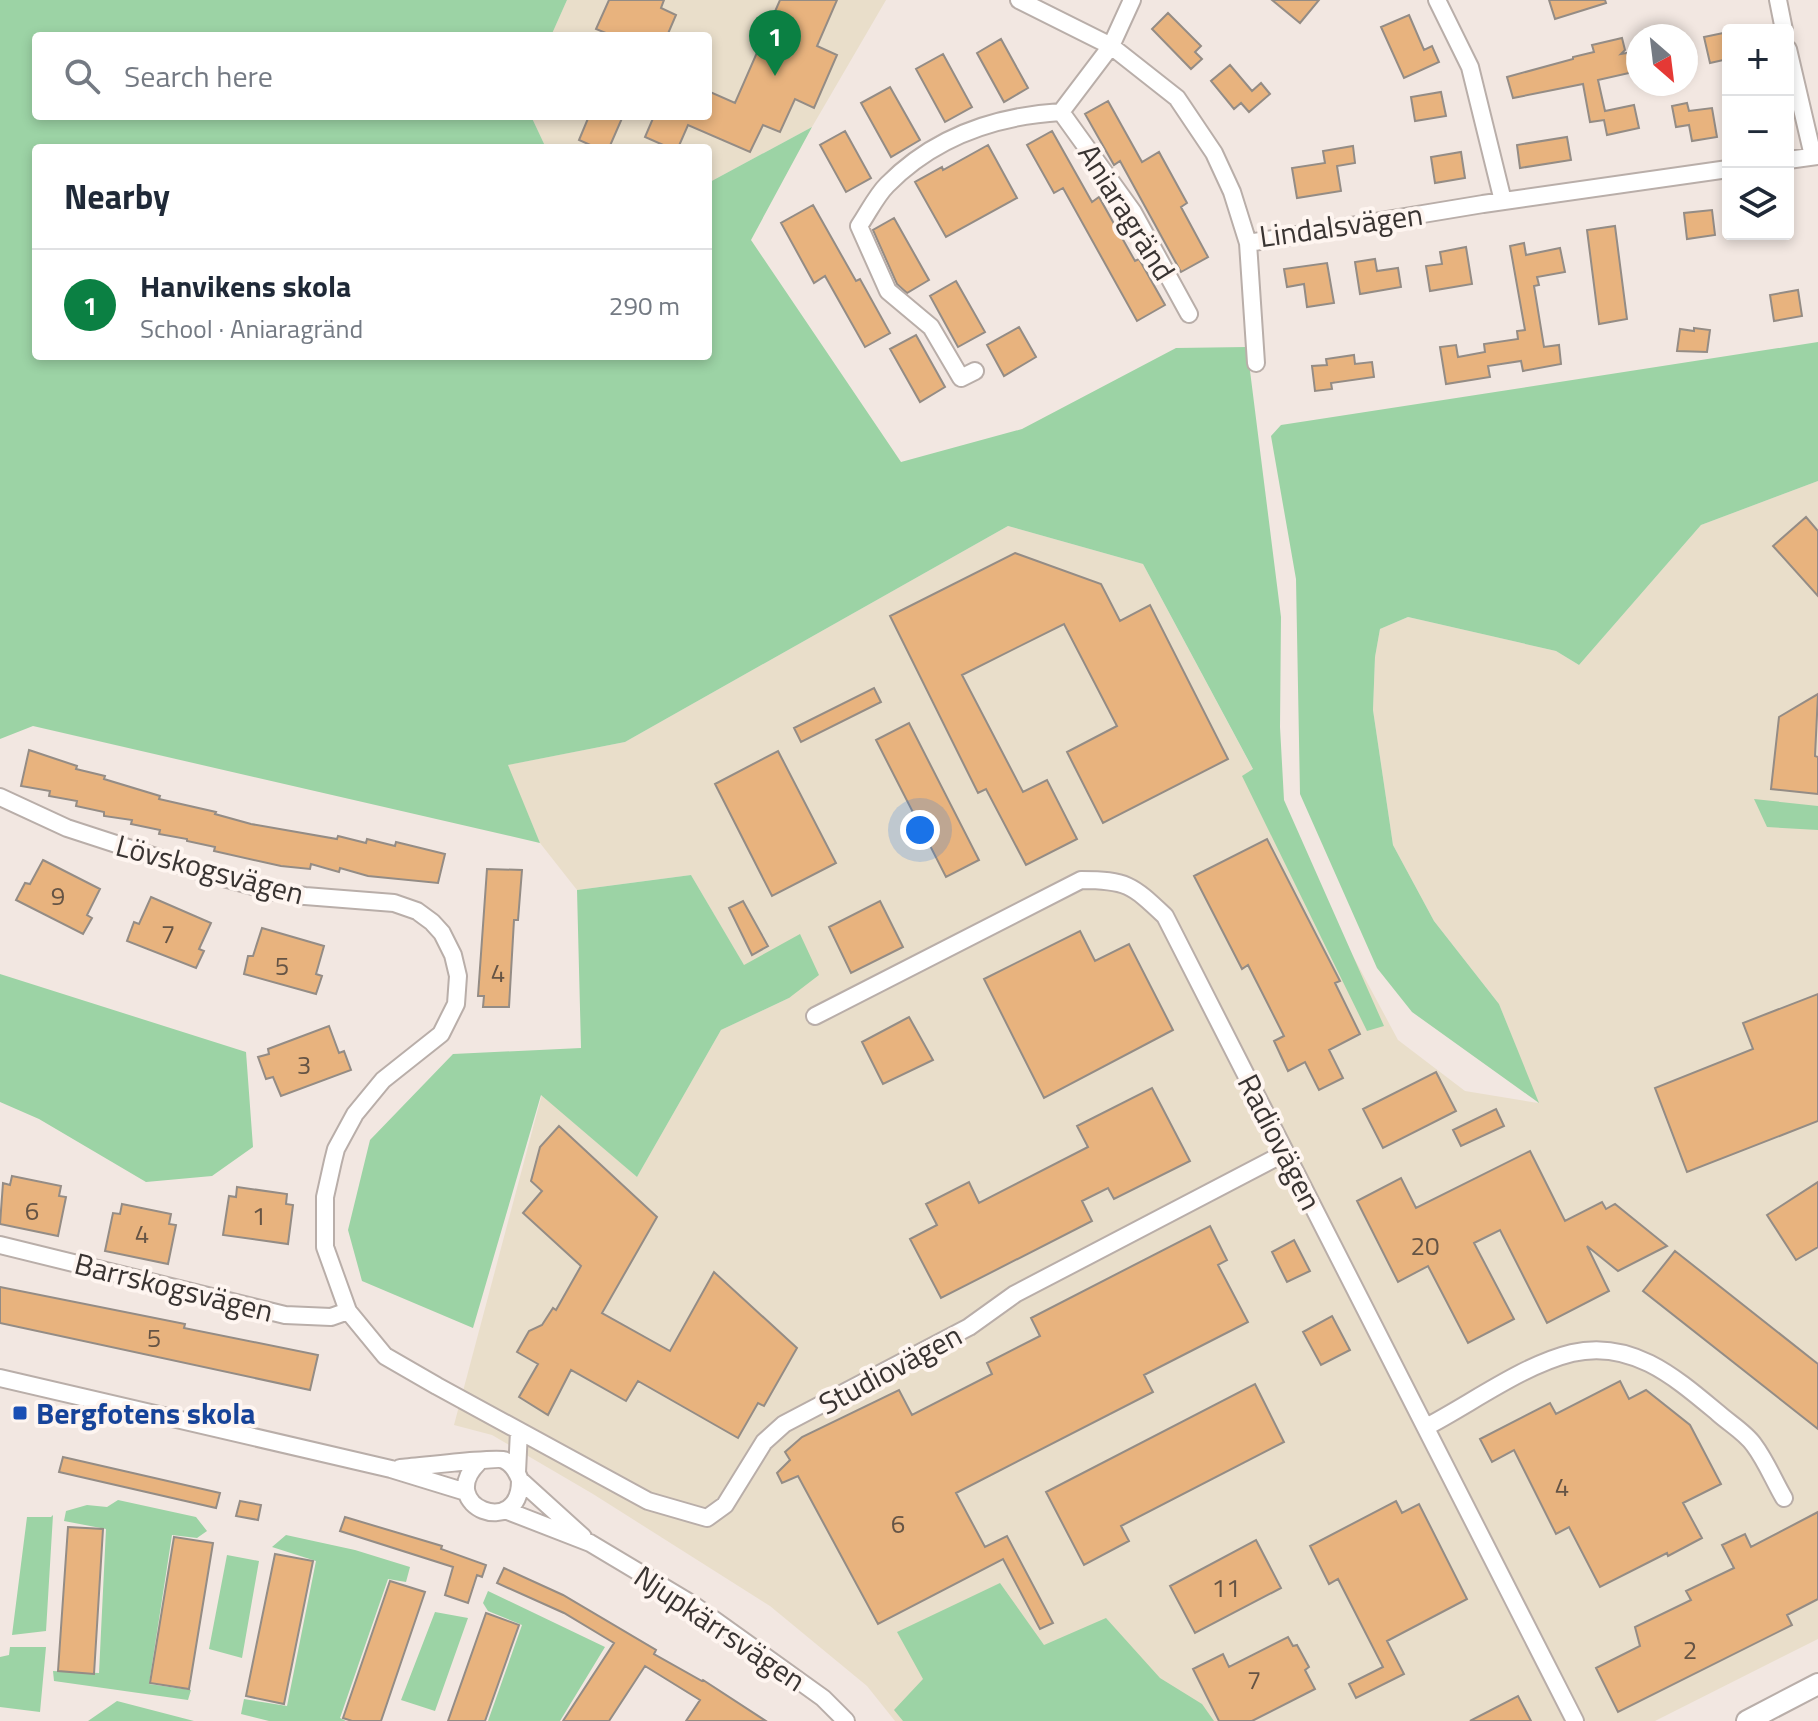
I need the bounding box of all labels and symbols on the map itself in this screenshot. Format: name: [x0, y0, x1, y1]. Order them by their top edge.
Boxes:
pin: 1: [749, 10, 801, 76]
north arrow: [1626, 24, 1698, 96]
street label: Aniaragränd: [1067, 135, 1187, 289]
street label: Lindalsvägen: [1256, 191, 1426, 259]
your location: [900, 810, 940, 850]
street label: Lövskogsvägen: [111, 822, 309, 916]
house number: 9: [51, 876, 65, 915]
house number: 7: [161, 914, 175, 953]
house number: 5: [275, 946, 289, 985]
house number: 4: [491, 953, 505, 992]
house number: 3: [297, 1045, 311, 1084]
street label: Radiovägen: [1226, 1066, 1334, 1218]
house number: 6: [25, 1191, 39, 1230]
house number: 1: [252, 1196, 266, 1235]
house number: 4: [135, 1214, 149, 1253]
house number: 20: [1410, 1226, 1440, 1265]
street label: Barrskogsvägen: [70, 1240, 278, 1334]
street label: Studiovägen: [810, 1312, 970, 1426]
house number: 5: [147, 1318, 161, 1357]
place label: Bergfotens skola: [36, 1390, 256, 1436]
marker: Bergfotens skola: [11, 1404, 29, 1422]
house number: 4: [1555, 1467, 1569, 1506]
house number: 6: [891, 1504, 905, 1543]
street label: Njupkärrsvägen: [625, 1553, 815, 1703]
house number: 11: [1211, 1568, 1241, 1607]
house number: 2: [1683, 1630, 1697, 1669]
house number: 7: [1247, 1660, 1261, 1699]

